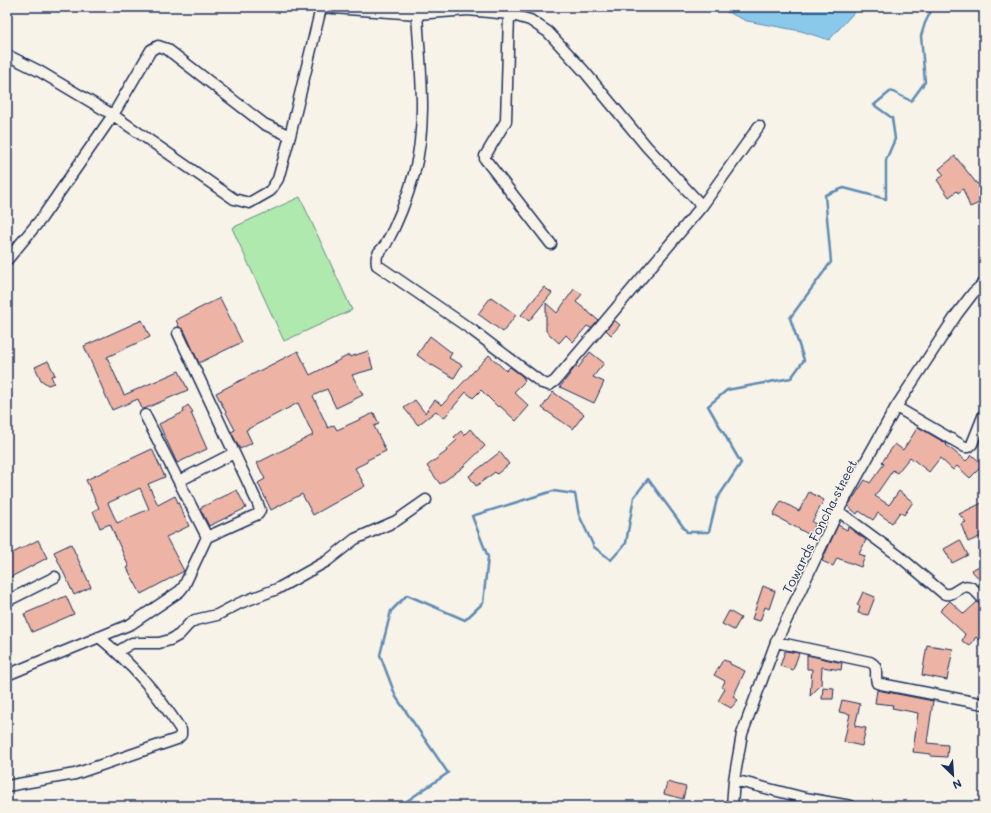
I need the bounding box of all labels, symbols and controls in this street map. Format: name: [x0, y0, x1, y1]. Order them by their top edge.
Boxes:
street label: Towards Foncha street: [778, 456, 860, 596]
north arrow: [933, 755, 973, 795]
text: N: [950, 776, 964, 793]

